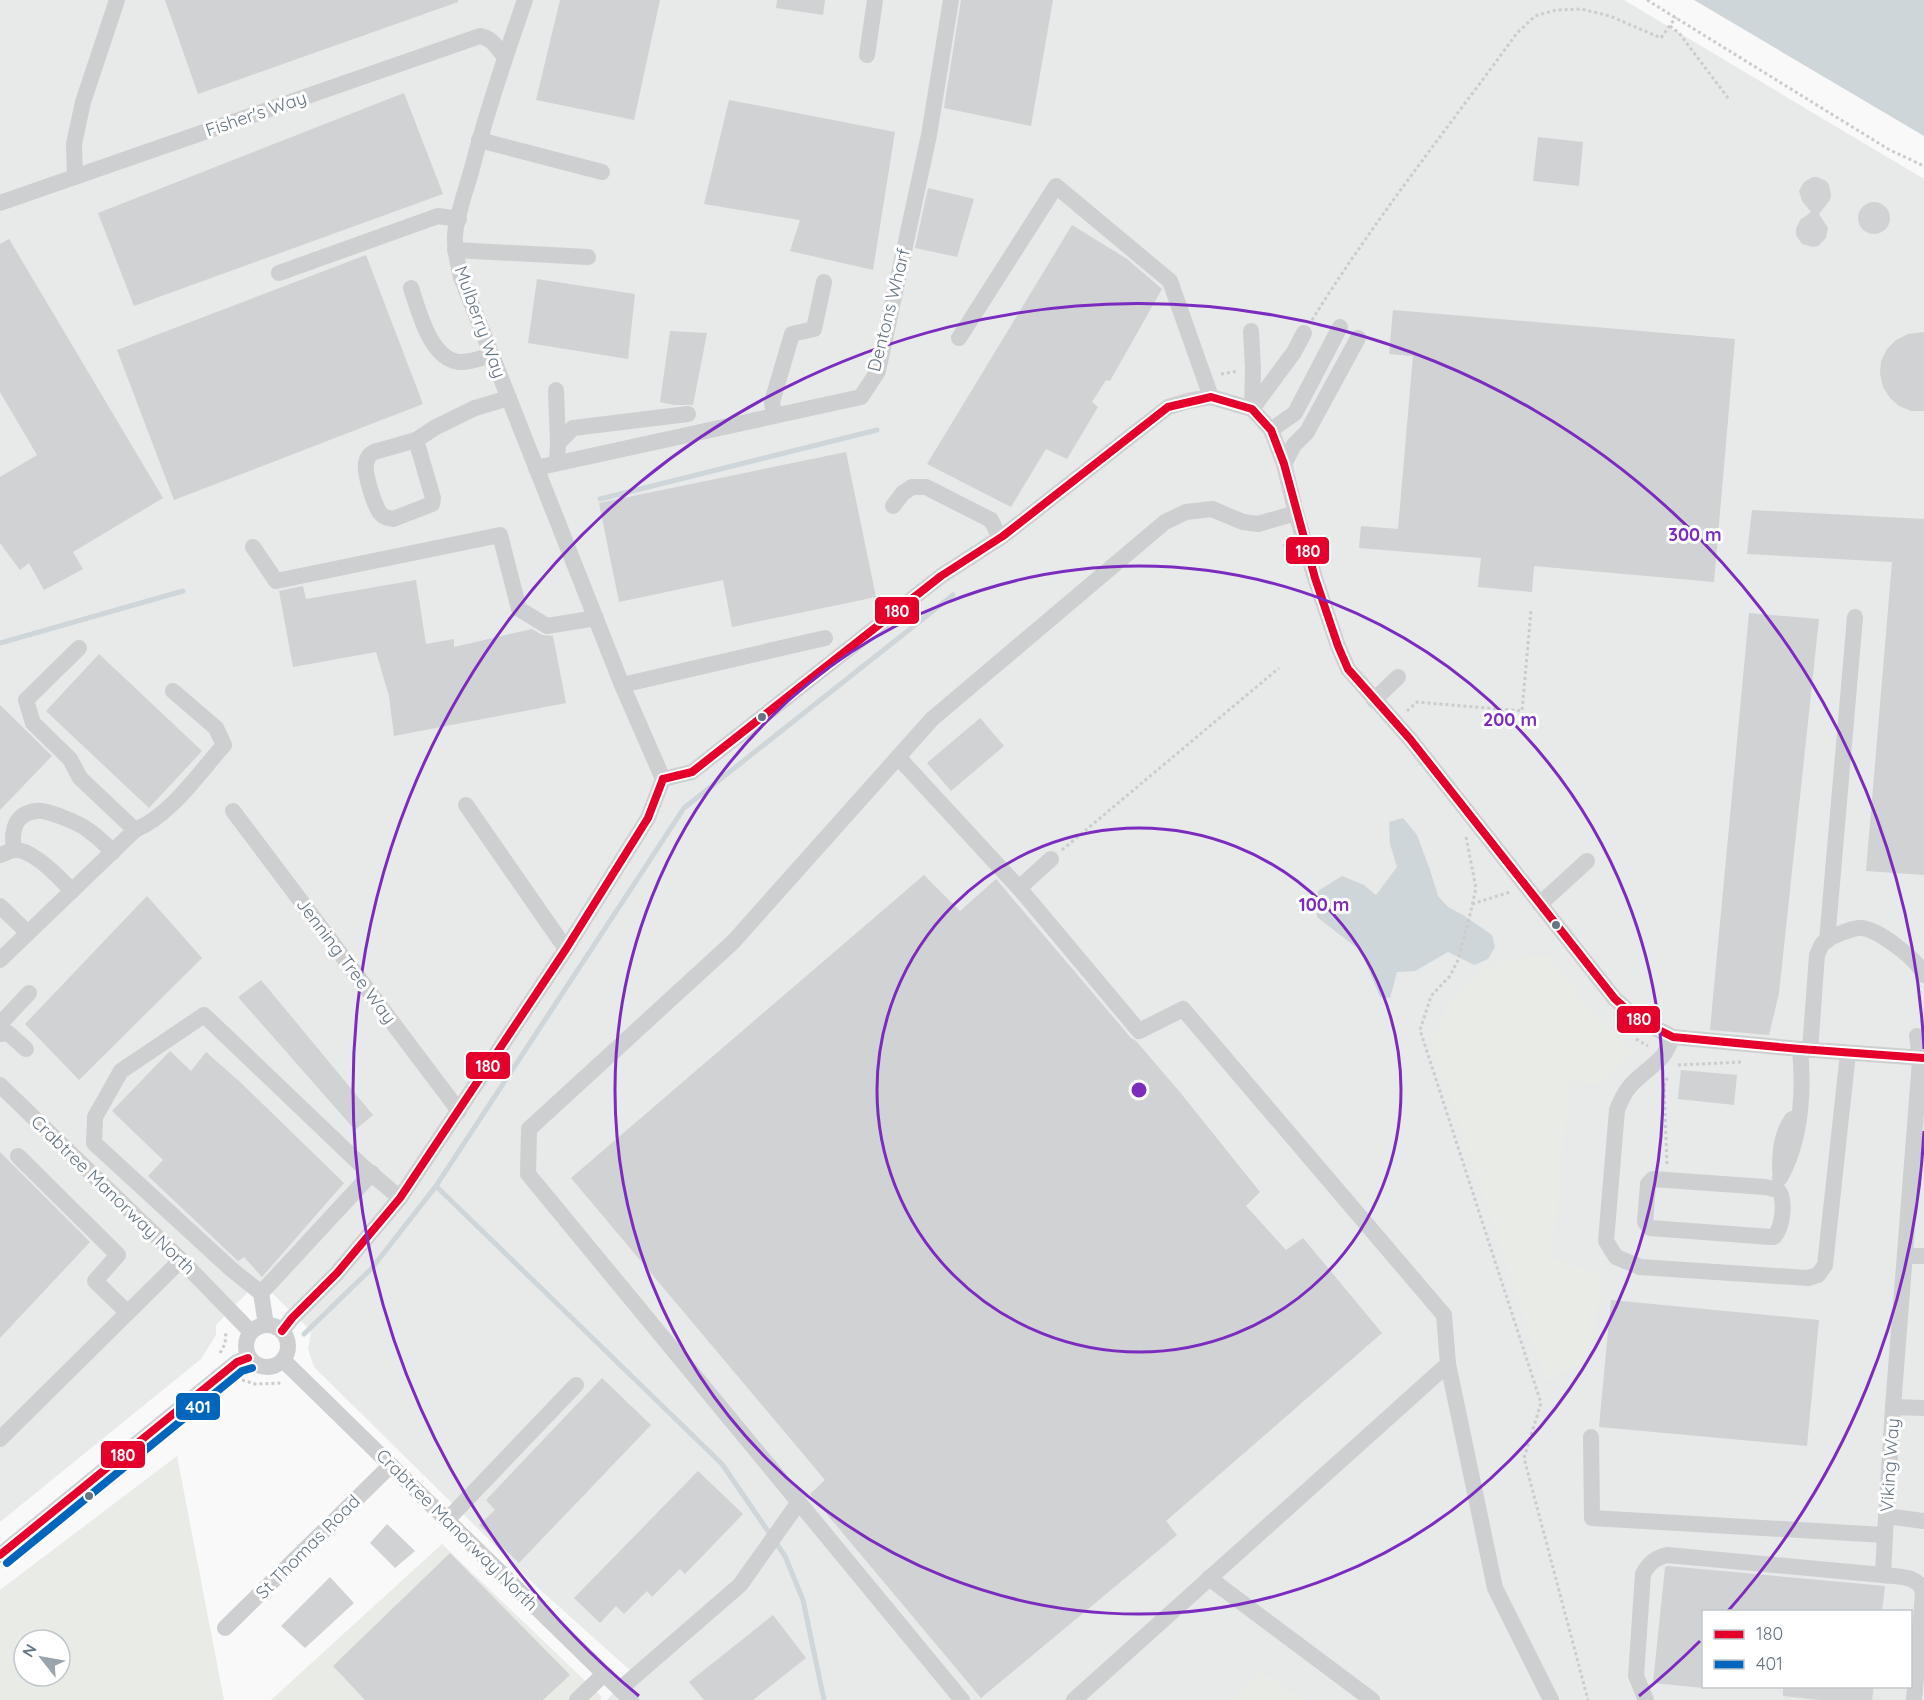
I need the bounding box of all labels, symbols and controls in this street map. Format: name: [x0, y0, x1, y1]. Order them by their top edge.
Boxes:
street label: Fisher's Way: [202, 86, 309, 141]
street label: Dentons Wharf: [862, 245, 915, 374]
street label: Mulberry Way: [450, 263, 511, 381]
text: 300 m: [1668, 523, 1722, 546]
line badge: 180: [1285, 536, 1330, 565]
text: 180: [1296, 541, 1321, 561]
line badge: 180: [874, 596, 920, 625]
text: 180: [885, 601, 910, 621]
text: 200 m: [1483, 708, 1537, 731]
unlabelled marker: [756, 711, 768, 723]
street label: Jenning Tree Way: [292, 893, 401, 1028]
text: 100 m: [1299, 893, 1349, 916]
unlabelled marker: [1550, 919, 1562, 931]
line badge: 180: [1616, 1005, 1661, 1034]
text: 180: [1627, 1009, 1652, 1029]
line badge: 180: [465, 1051, 511, 1080]
text: 180: [476, 1056, 501, 1076]
centre of rings: [1129, 1080, 1149, 1100]
street label: Crabtree Manorway North: [26, 1110, 200, 1279]
line badge: 401: [175, 1392, 221, 1421]
text: 401: [185, 1397, 211, 1417]
street label: Viking Way: [1875, 1417, 1904, 1513]
line badge: 180: [100, 1440, 146, 1469]
street label: Crabtree Manorway North: [371, 1444, 543, 1616]
text: 180: [111, 1445, 136, 1465]
unlabelled marker: [83, 1490, 95, 1502]
street label: St Thomas Road: [251, 1490, 365, 1604]
legend: [1702, 1610, 1912, 1688]
text: 180: [1756, 1622, 1783, 1645]
north arrow: [12, 1628, 72, 1688]
text: N: [18, 1640, 41, 1660]
text: 401: [1756, 1652, 1783, 1675]

